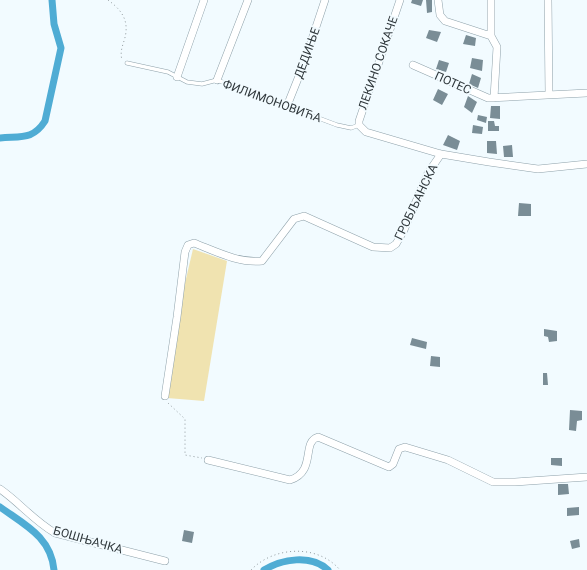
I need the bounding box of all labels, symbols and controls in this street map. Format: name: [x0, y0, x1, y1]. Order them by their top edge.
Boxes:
street label: ЛЕКИНО СОКАЧЕ: [355, 14, 401, 111]
street label: ДЕДИЊЕ: [291, 25, 323, 80]
street label: ПОТЕС: [433, 69, 474, 97]
street label: ФИЛИМОНОВИЋА: [221, 77, 323, 125]
street label: ГРОБЉАНСКА: [392, 162, 440, 242]
street label: БОШЊАЧКА: [52, 523, 124, 557]

